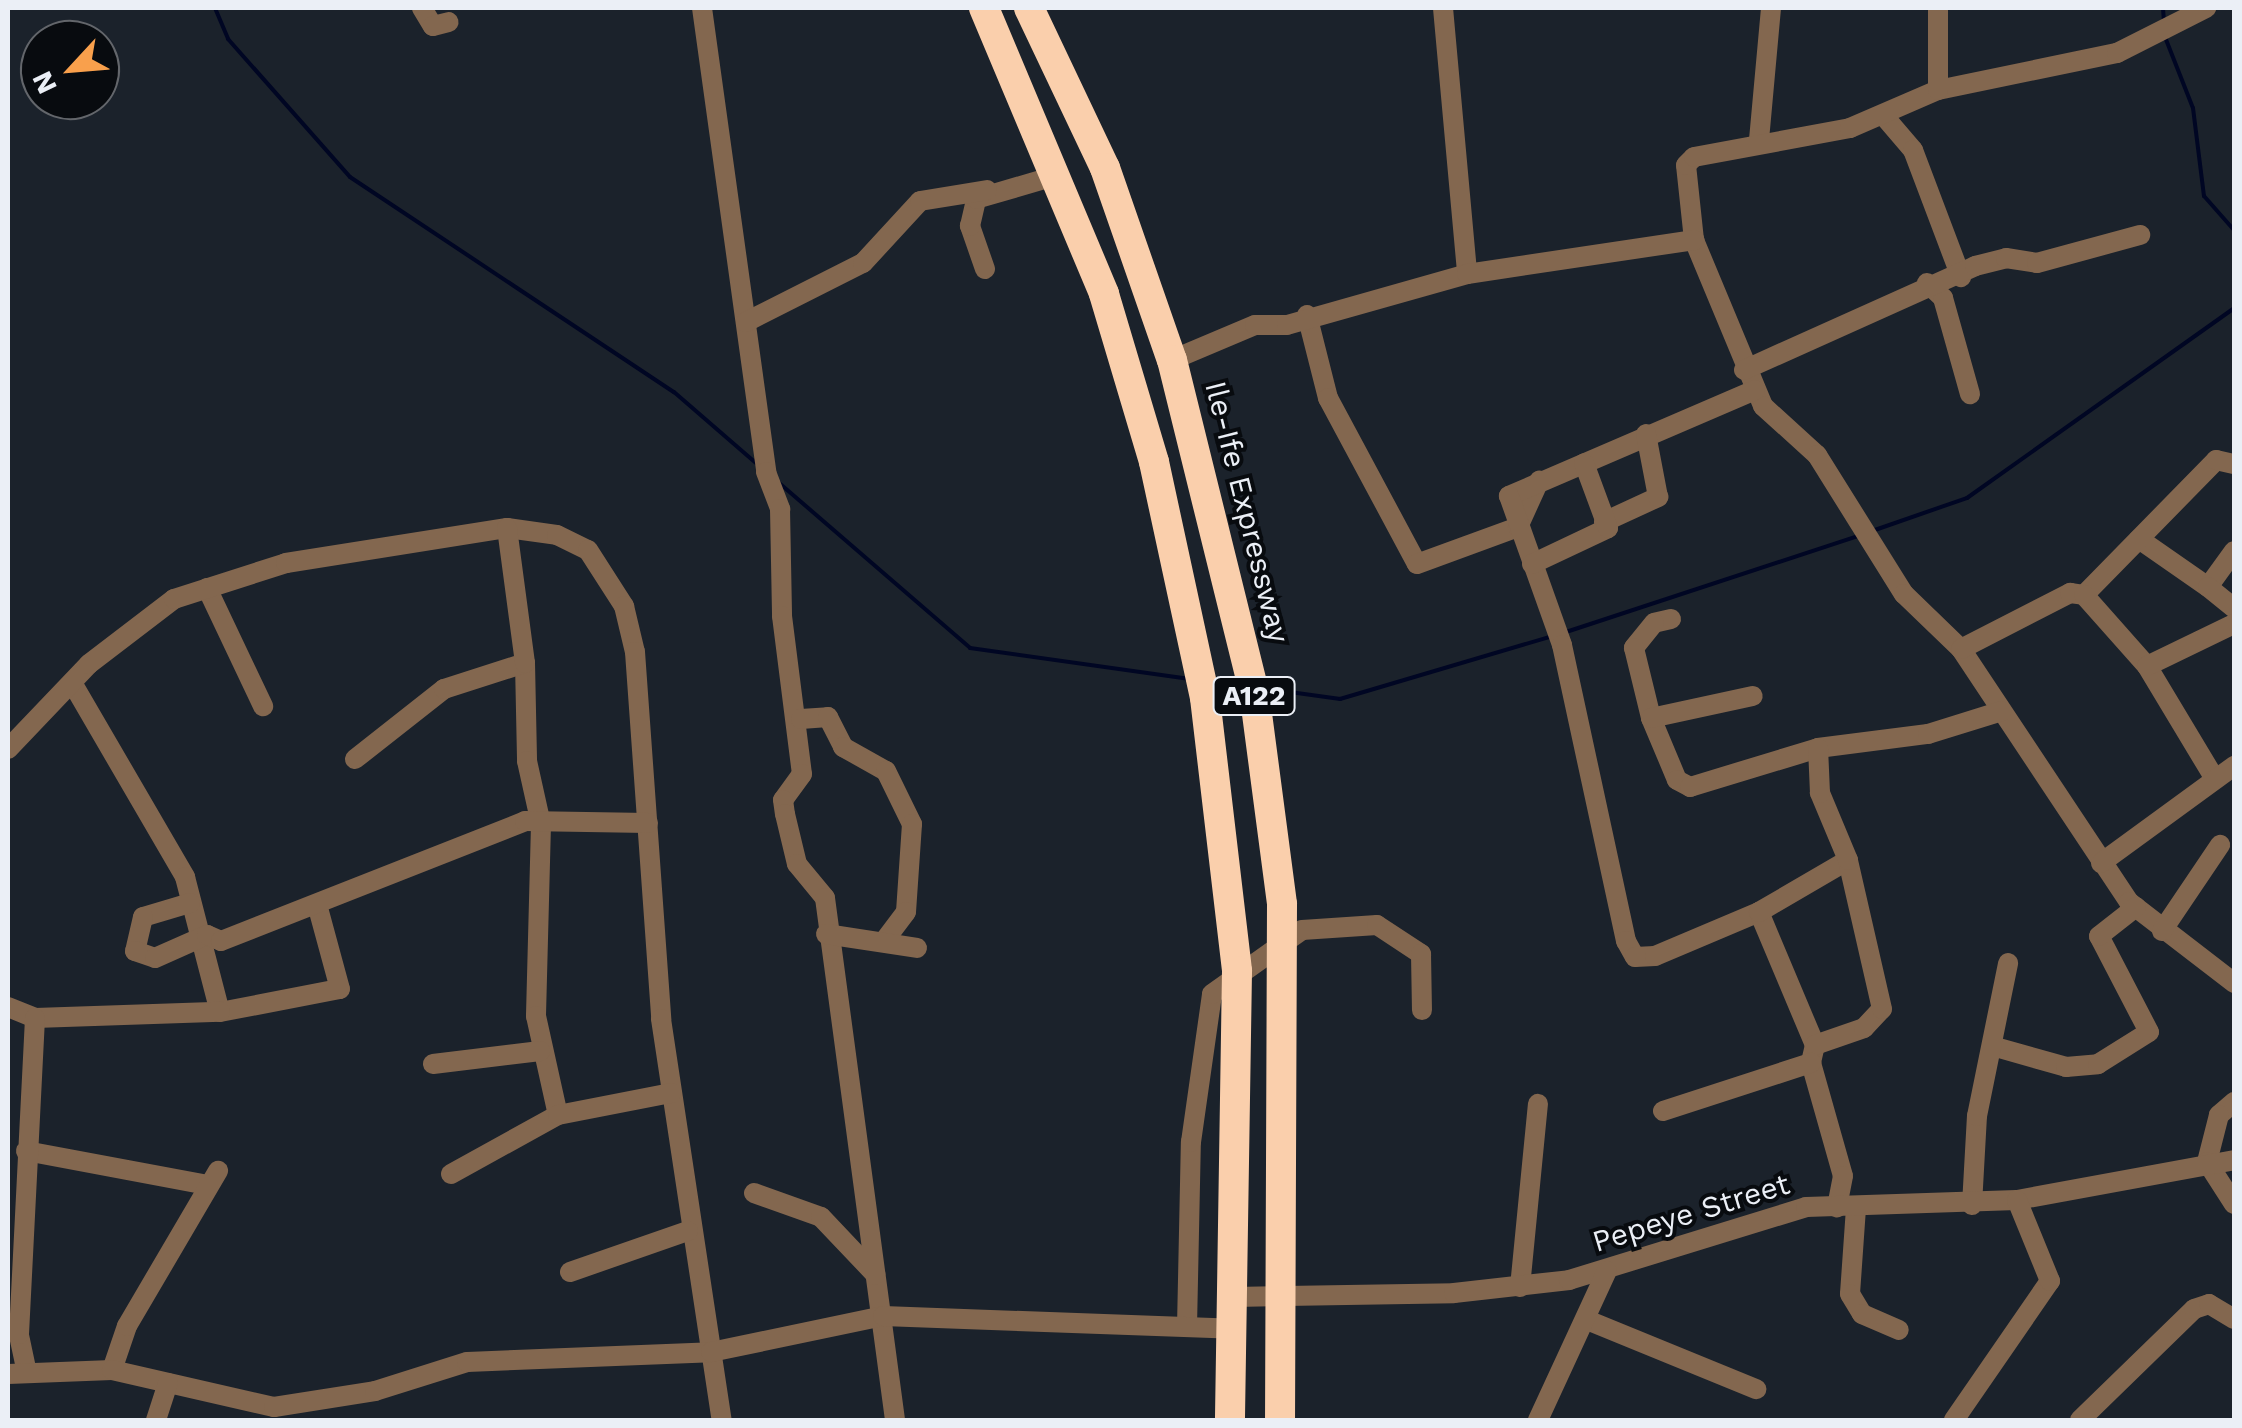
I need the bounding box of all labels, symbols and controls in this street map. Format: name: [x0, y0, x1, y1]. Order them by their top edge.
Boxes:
north arrow: [20, 20, 120, 120]
text: N: [25, 66, 64, 99]
street label: Ile-Ife Expressway: [1197, 377, 1297, 647]
road number: A122: [1212, 673, 1296, 719]
street label: Pepeye Street: [1588, 1166, 1794, 1260]

